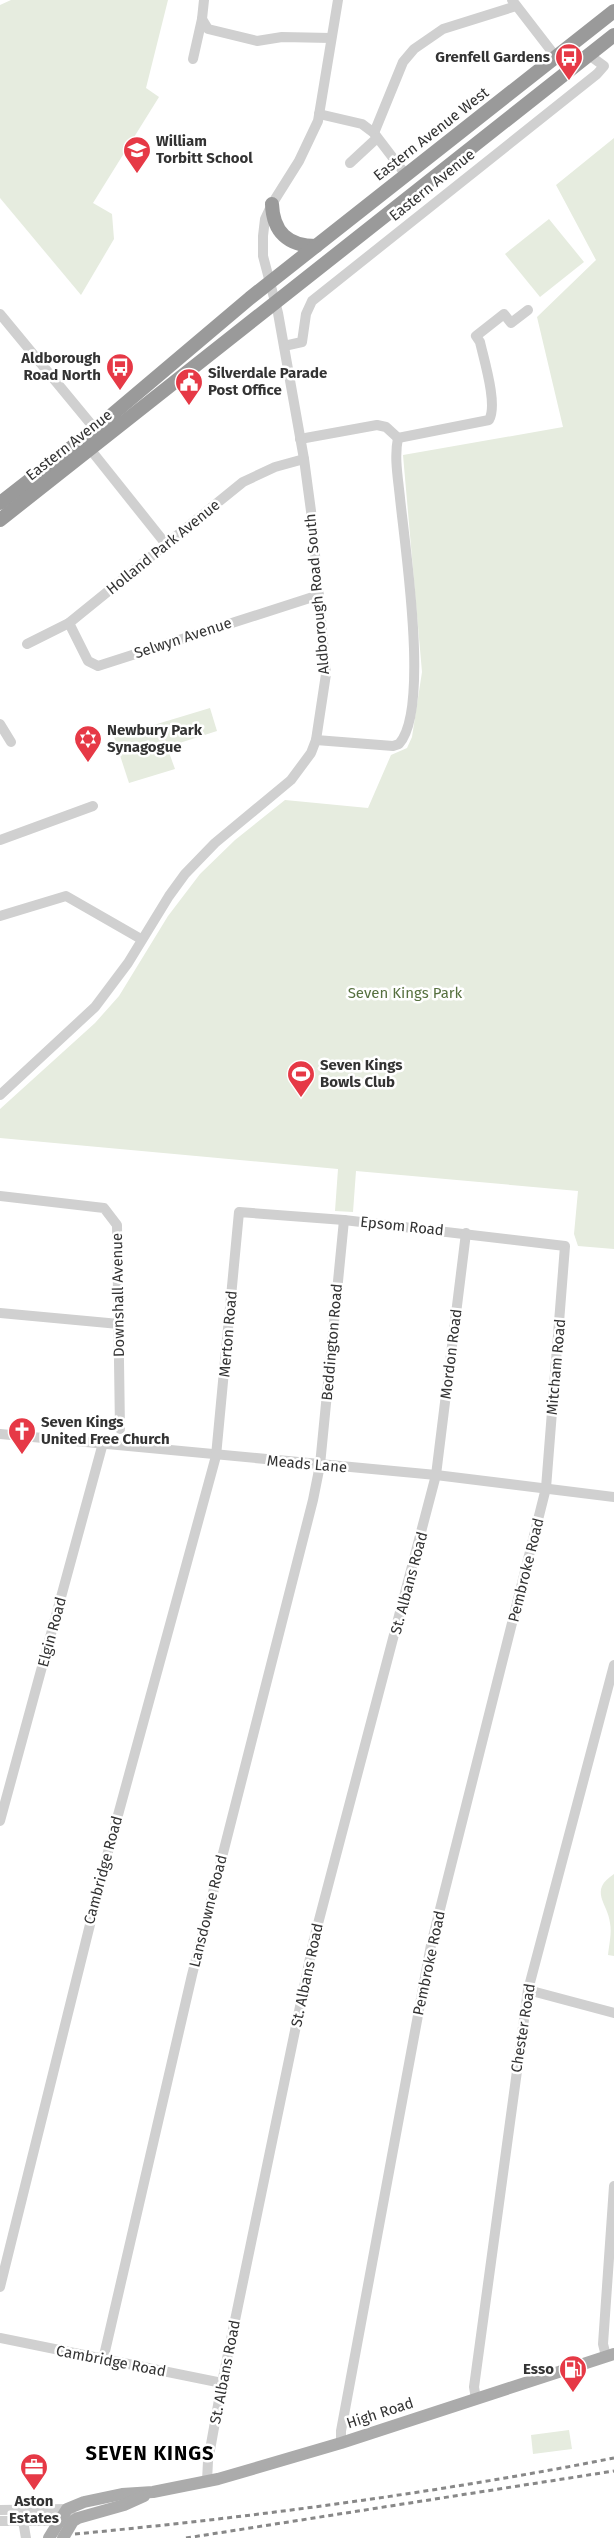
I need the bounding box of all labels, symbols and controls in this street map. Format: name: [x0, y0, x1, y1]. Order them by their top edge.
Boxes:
bus stop icon: Grenfell Gardens: [554, 42, 584, 81]
place label: Grenfell Gardens: [435, 48, 550, 66]
street label: Eastern Avenue West: [370, 83, 492, 185]
place label: William Torbitt School: [156, 132, 253, 167]
school or university icon: William Torbitt School: [122, 135, 152, 174]
street label: Eastern Avenue: [386, 145, 478, 225]
place label: Aldborough Road North: [20, 349, 101, 384]
bus stop icon: Aldborough Road North: [105, 352, 135, 391]
place label: Silverdale Parade Post Office: [208, 364, 327, 399]
public building icon: Silverdale Parade Post Office: [174, 367, 204, 406]
street label: Eastern Avenue: [22, 406, 116, 484]
street label: Holland Park Avenue: [103, 496, 223, 598]
street label: Aldborough Road South: [301, 513, 333, 675]
street label: Selwyn Avenue: [132, 614, 234, 662]
place label: Newbury Park Synagogue: [107, 721, 203, 756]
synagogue icon: Newbury Park Synagogue: [73, 724, 103, 763]
park label: Seven Kings Park: [348, 984, 463, 1002]
place label: Seven Kings Bowls Club: [320, 1056, 403, 1091]
sports icon: Seven Kings Bowls Club: [286, 1059, 316, 1098]
street label: Epsom Road: [359, 1213, 445, 1239]
street label: Downshall Avenue: [108, 1233, 128, 1357]
street label: Beddington Road: [318, 1283, 346, 1401]
street label: Merton Road: [215, 1290, 241, 1378]
street label: Mordon Road: [437, 1308, 465, 1400]
street label: Mitcham Road: [543, 1318, 569, 1416]
place label: Seven Kings United Free Church: [41, 1413, 170, 1448]
church icon: Seven Kings United Free Church: [7, 1416, 37, 1455]
street label: Meads Lane: [266, 1452, 348, 1476]
street label: Pembroke Road: [504, 1516, 548, 1624]
street label: St. Albans Road: [387, 1530, 431, 1636]
street label: Elgin Road: [34, 1595, 70, 1669]
street label: Cambridge Road: [80, 1814, 126, 1926]
street label: Lansdowne Road: [185, 1853, 231, 1969]
street label: Pembroke Road: [409, 1909, 449, 2017]
street label: St. Albans Road: [287, 1922, 327, 2028]
street label: Chester Road: [507, 1982, 539, 2074]
street label: St. Albans Road: [206, 2319, 244, 2425]
street label: Cambridge Road: [55, 2342, 167, 2380]
fuel station icon: Esso: [558, 2354, 588, 2393]
place label: Esso: [523, 2360, 554, 2378]
street label: High Road: [344, 2394, 416, 2432]
district label: SEVEN KINGS: [86, 2441, 215, 2465]
office icon: Aston Estates: [19, 2452, 49, 2491]
place label: Aston Estates: [9, 2492, 59, 2527]

